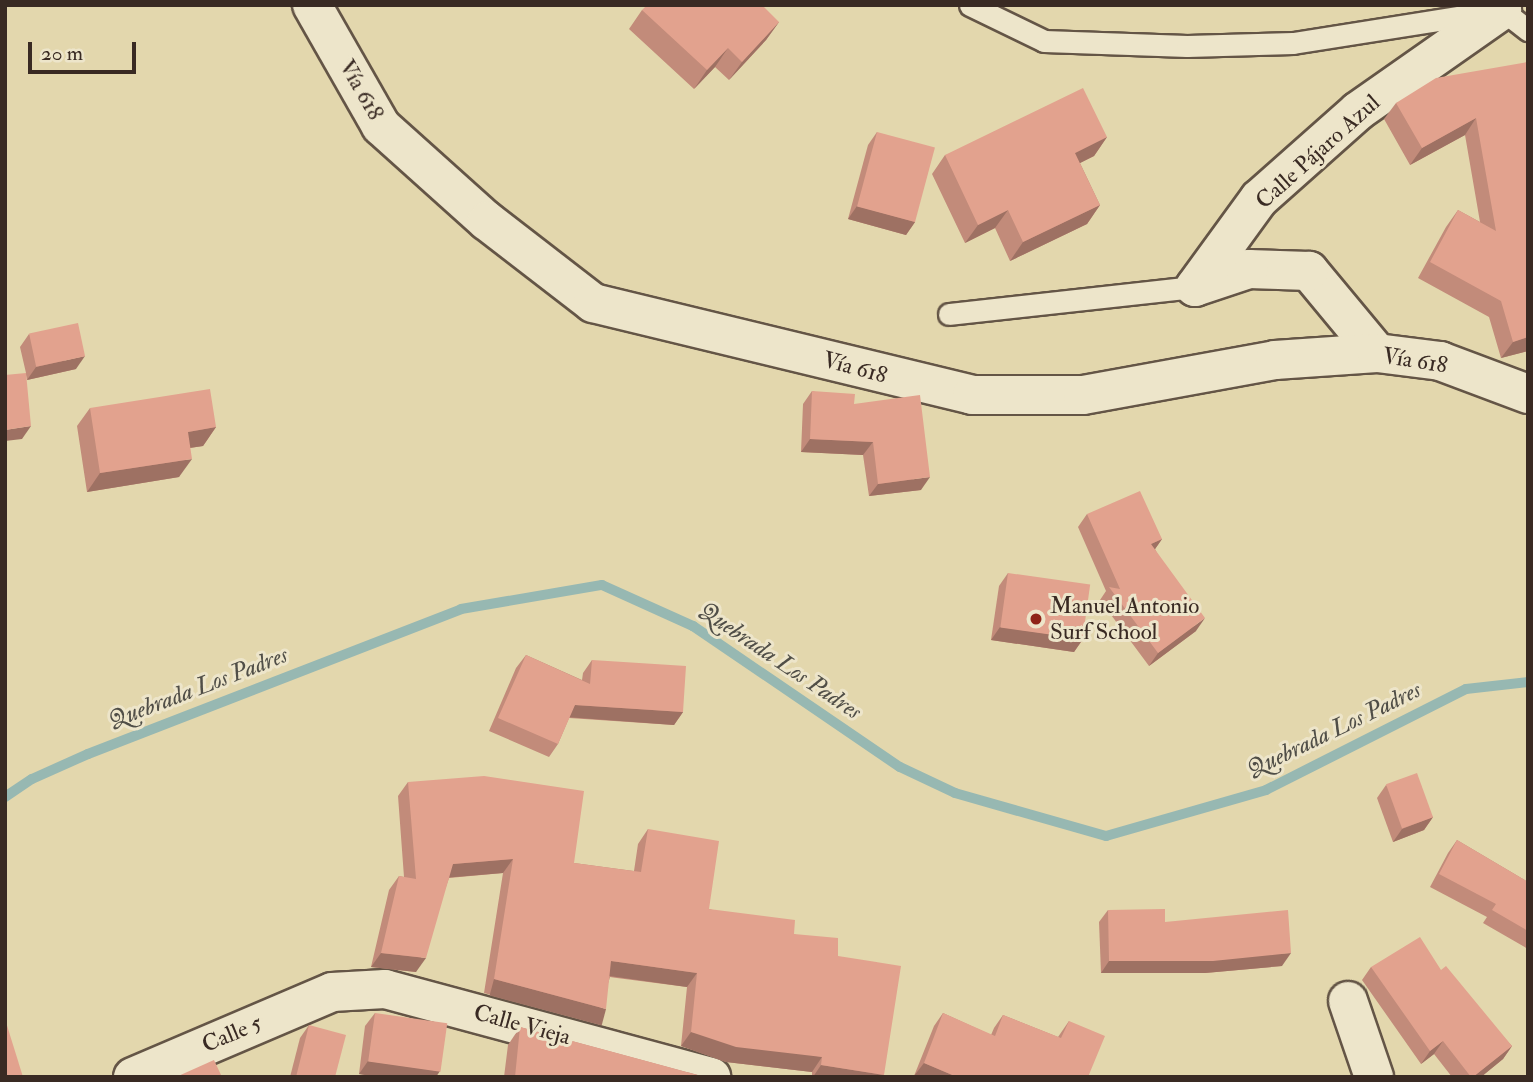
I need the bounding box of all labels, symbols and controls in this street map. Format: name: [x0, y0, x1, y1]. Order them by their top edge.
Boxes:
scale bar: [32, 28, 140, 72]
text: 20 m: [41, 40, 83, 67]
street label: Vía 618: [333, 55, 389, 125]
street label: Calle Pájaro Azul: [1250, 89, 1386, 215]
street label: Vía 618: [1381, 342, 1449, 380]
street label: Vía 618: [820, 346, 890, 390]
place label: Manuel Antonio Surf School: [1050, 592, 1199, 646]
water label: Quebrada Los Padres: [693, 596, 867, 726]
marker: Manuel Antonio Surf School: [1028, 611, 1044, 627]
water label: Quebrada Los Padres: [104, 641, 292, 735]
water label: Quebrada Los Padres: [1242, 675, 1426, 785]
street label: Calle Vieja: [471, 999, 573, 1051]
street label: Calle 5: [198, 1009, 266, 1059]

